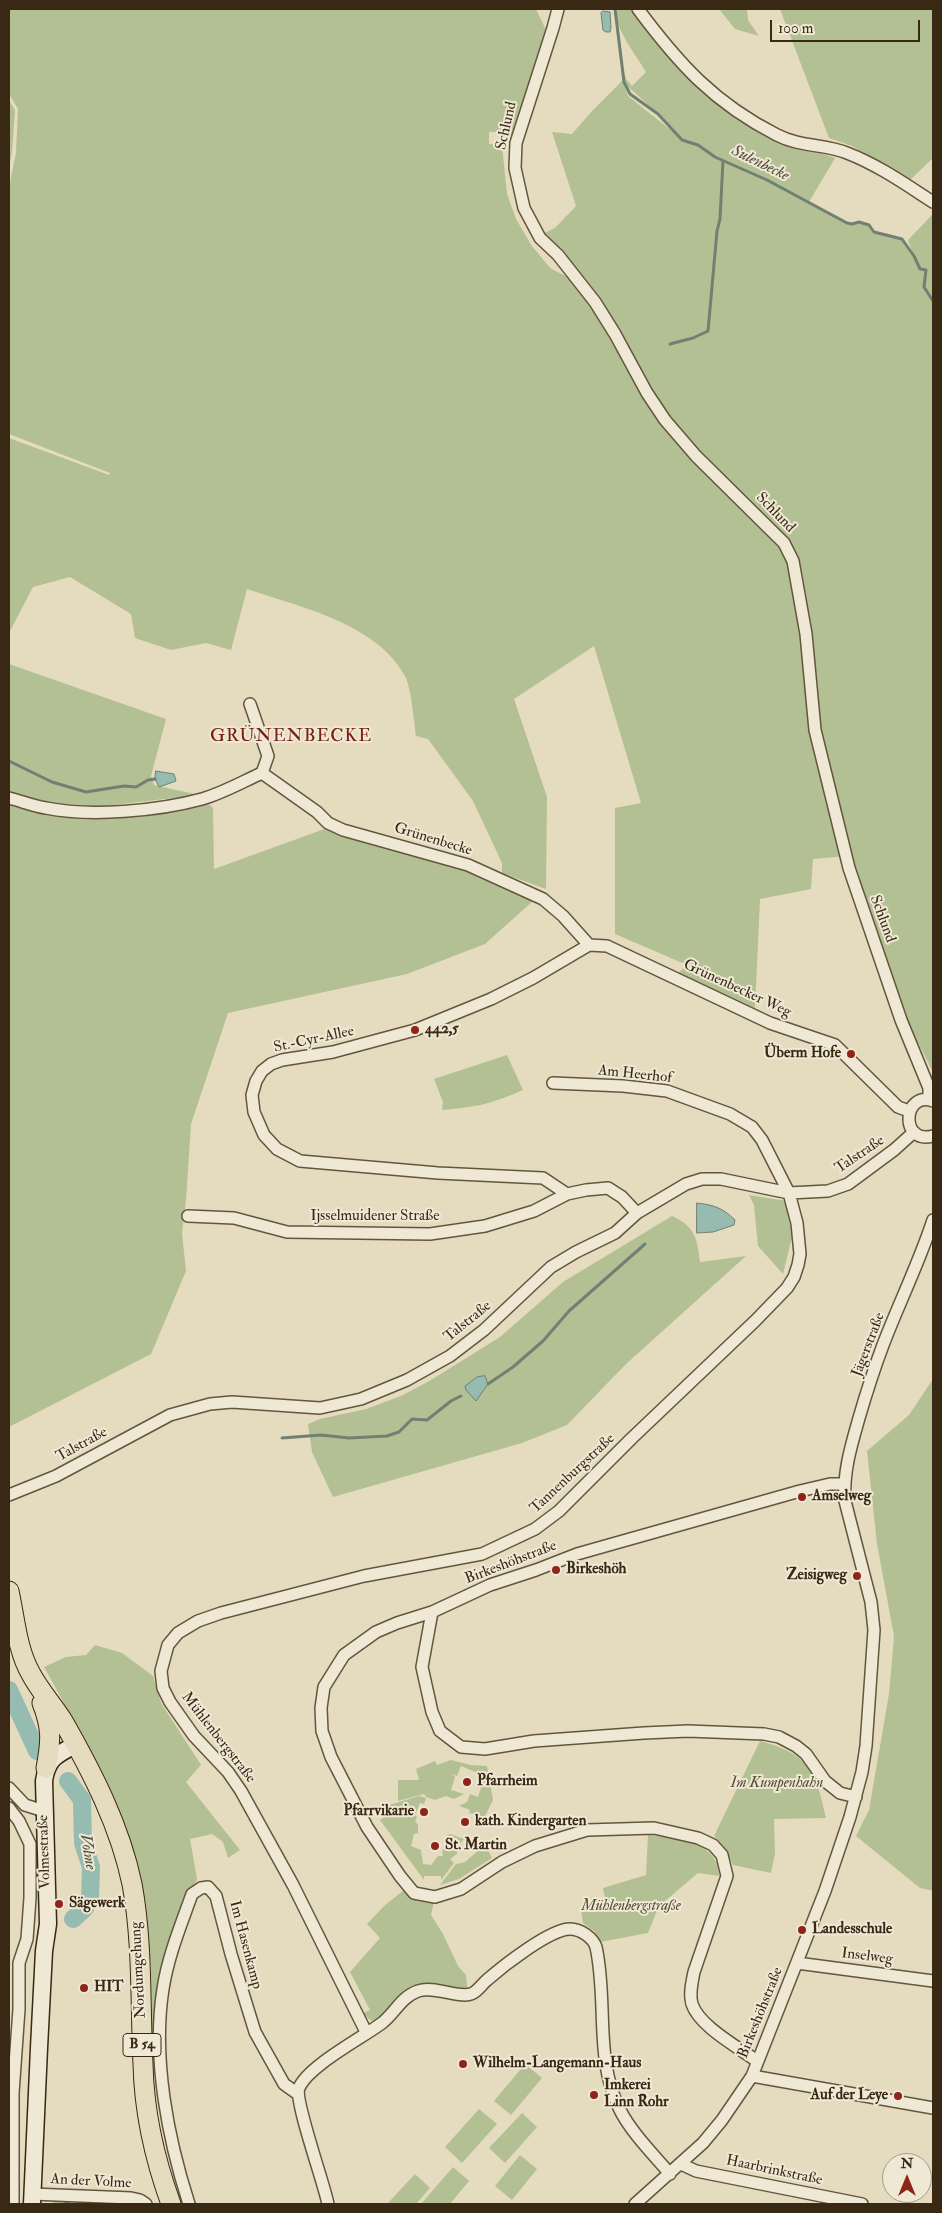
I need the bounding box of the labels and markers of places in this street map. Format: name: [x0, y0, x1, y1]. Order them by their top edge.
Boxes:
place label: 442,5: [425, 1021, 459, 1039]
marker: 442,5: [409, 1024, 421, 1036]
place label: Überm Hofe: [764, 1045, 841, 1063]
marker: Überm Hofe: [845, 1048, 857, 1060]
place label: Amselweg: [812, 1488, 871, 1506]
marker: Amselweg: [796, 1491, 808, 1503]
place label: Birkeshöh: [566, 1561, 626, 1579]
marker: Birkeshöh: [550, 1564, 562, 1576]
place label: Zeisigweg: [786, 1567, 847, 1585]
marker: Zeisigweg: [851, 1570, 863, 1582]
place label: Pfarrheim: [477, 1773, 538, 1791]
marker: Pfarrheim: [461, 1776, 473, 1788]
place label: Pfarrvikarie: [343, 1803, 414, 1821]
marker: Pfarrvikarie: [418, 1806, 430, 1818]
place label: kath. Kindergarten: [475, 1813, 586, 1831]
marker: kath. Kindergarten: [459, 1816, 471, 1828]
place label: St. Martin: [445, 1837, 507, 1855]
marker: St. Martin: [429, 1840, 441, 1852]
place label: Sägewerk: [69, 1895, 125, 1913]
marker: Sägewerk: [53, 1898, 65, 1910]
place label: Landesschule: [812, 1921, 892, 1939]
marker: Landesschule: [796, 1924, 808, 1936]
place label: HIT: [94, 1979, 123, 1997]
marker: HIT: [78, 1982, 90, 1994]
place label: Wilhelm-Langemann-Haus: [473, 2055, 641, 2073]
marker: Wilhelm-Langemann-Haus: [457, 2058, 469, 2070]
place label: Imkerei Linn Rohr: [604, 2077, 669, 2112]
place label: Auf der Leye: [810, 2087, 888, 2105]
marker: Imkerei Linn Rohr: [588, 2089, 600, 2101]
marker: Auf der Leye: [892, 2090, 904, 2102]

